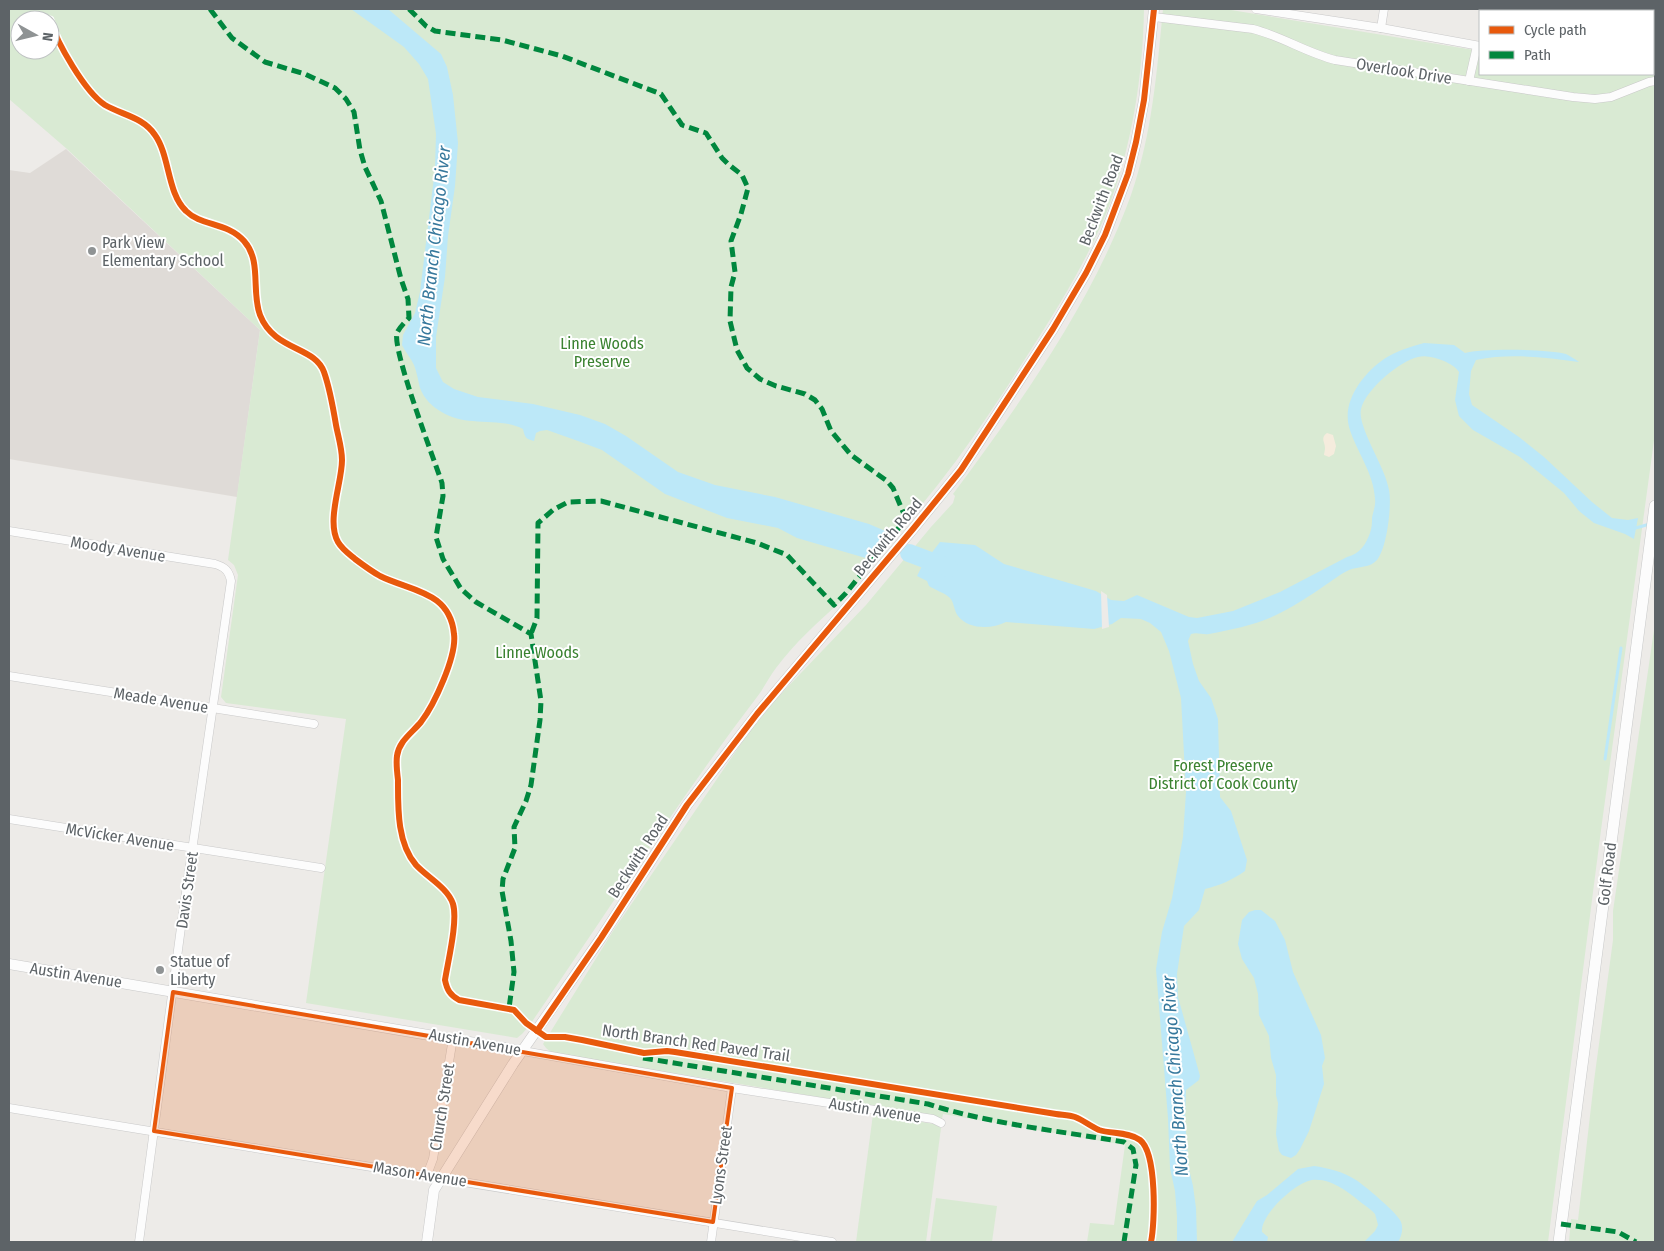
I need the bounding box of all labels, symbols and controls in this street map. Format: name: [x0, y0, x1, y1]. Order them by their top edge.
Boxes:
north arrow: [10, 10, 60, 60]
legend: [1479, 10, 1654, 75]
text: Cycle path: [1524, 21, 1587, 39]
text: N: [38, 31, 56, 42]
text: Path: [1524, 46, 1551, 64]
street label: Overlook Drive: [1355, 54, 1453, 88]
water label: North Branch Chicago River: [413, 144, 456, 347]
street label: Beckwith Road: [1075, 152, 1127, 248]
place label: Park View Elementary School: [102, 233, 224, 270]
marker: Park View Elementary School: [86, 245, 98, 257]
park label: Linne Woods Preserve: [560, 334, 644, 371]
street label: Beckwith Road: [850, 494, 926, 580]
street label: Moody Avenue: [69, 532, 167, 566]
park label: Linne Woods: [495, 643, 579, 662]
street label: Meade Avenue: [112, 683, 210, 717]
park label: Forest Preserve District of Cook County: [1148, 756, 1298, 793]
street label: Beckwith Road: [604, 811, 672, 901]
street label: McVicker Avenue: [64, 819, 176, 855]
street label: Golf Road: [1594, 841, 1620, 907]
street label: Davis Street: [172, 849, 202, 930]
place label: Statue of Liberty: [170, 952, 231, 989]
street label: Austin Avenue: [29, 958, 124, 992]
marker: Statue of Liberty: [154, 964, 166, 976]
water label: North Branch Chicago River: [1157, 974, 1193, 1177]
street label: North Branch Red Paved Trail: [601, 1020, 791, 1066]
street label: Austin Avenue: [427, 1025, 523, 1059]
street label: Church Street: [426, 1061, 458, 1152]
street label: Austin Avenue: [828, 1093, 923, 1127]
street label: Lyons Street: [706, 1123, 736, 1206]
street label: Mason Avenue: [372, 1157, 468, 1191]

